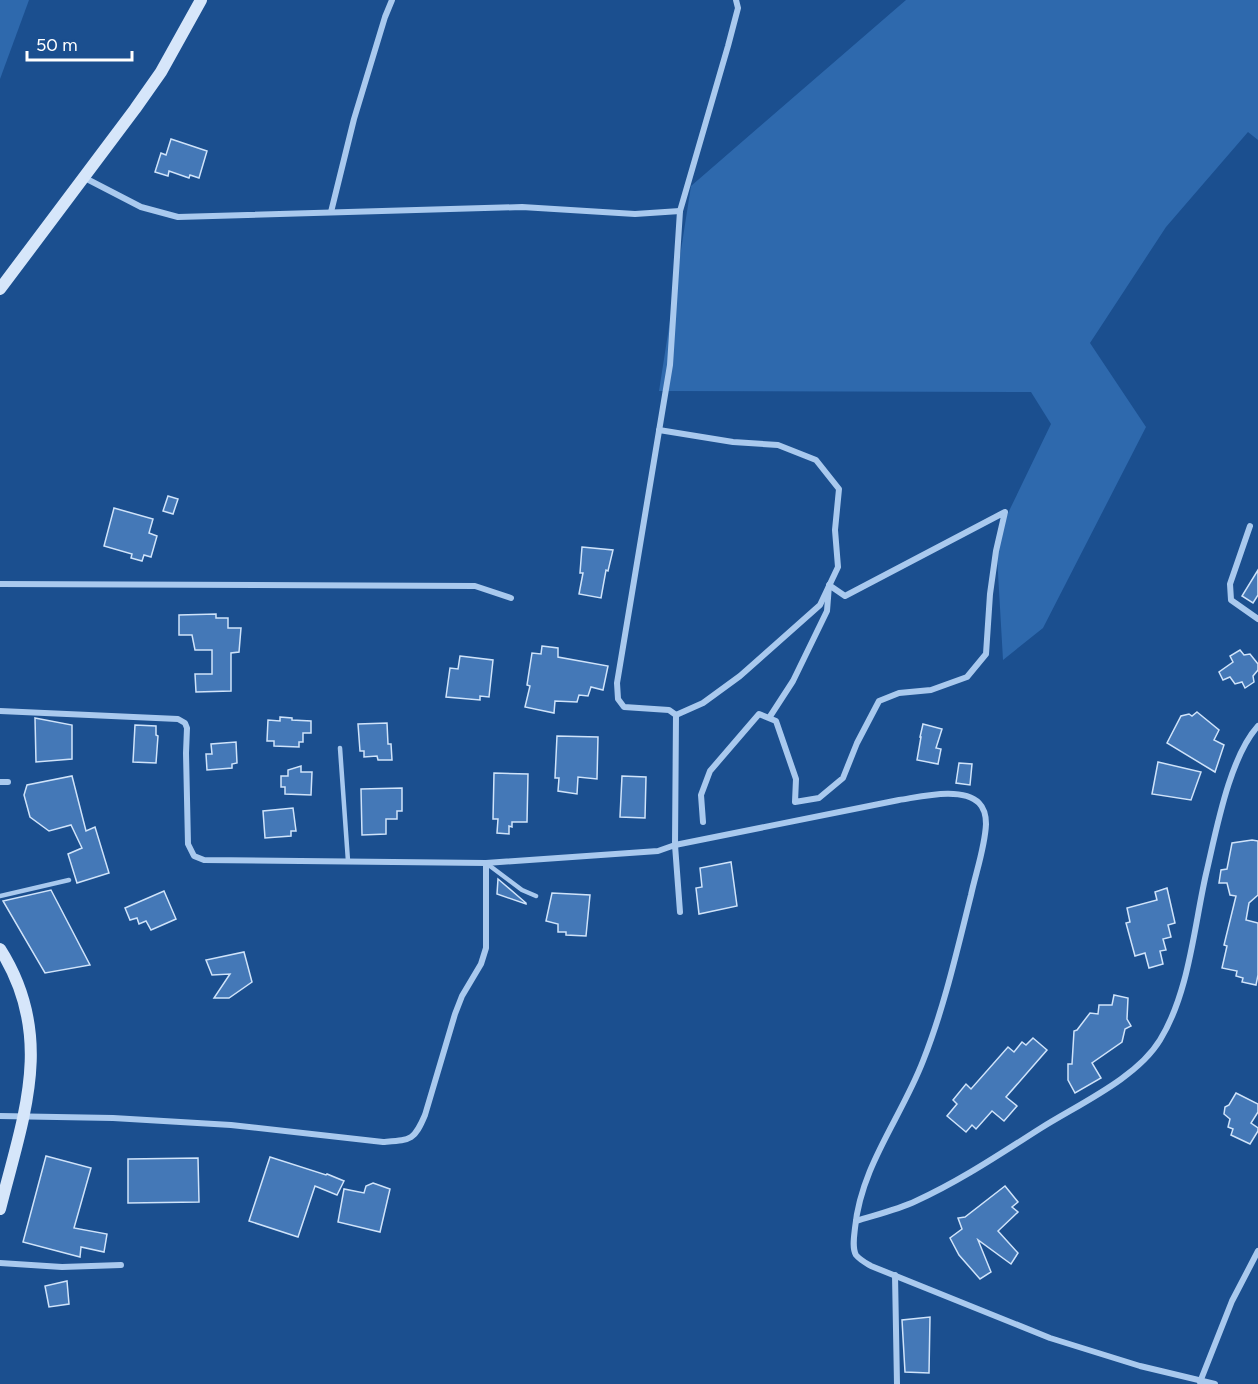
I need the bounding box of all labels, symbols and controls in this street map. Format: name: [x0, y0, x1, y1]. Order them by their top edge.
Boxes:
scale bar: [27, 24, 132, 62]
text: 50 m: [36, 34, 78, 56]

